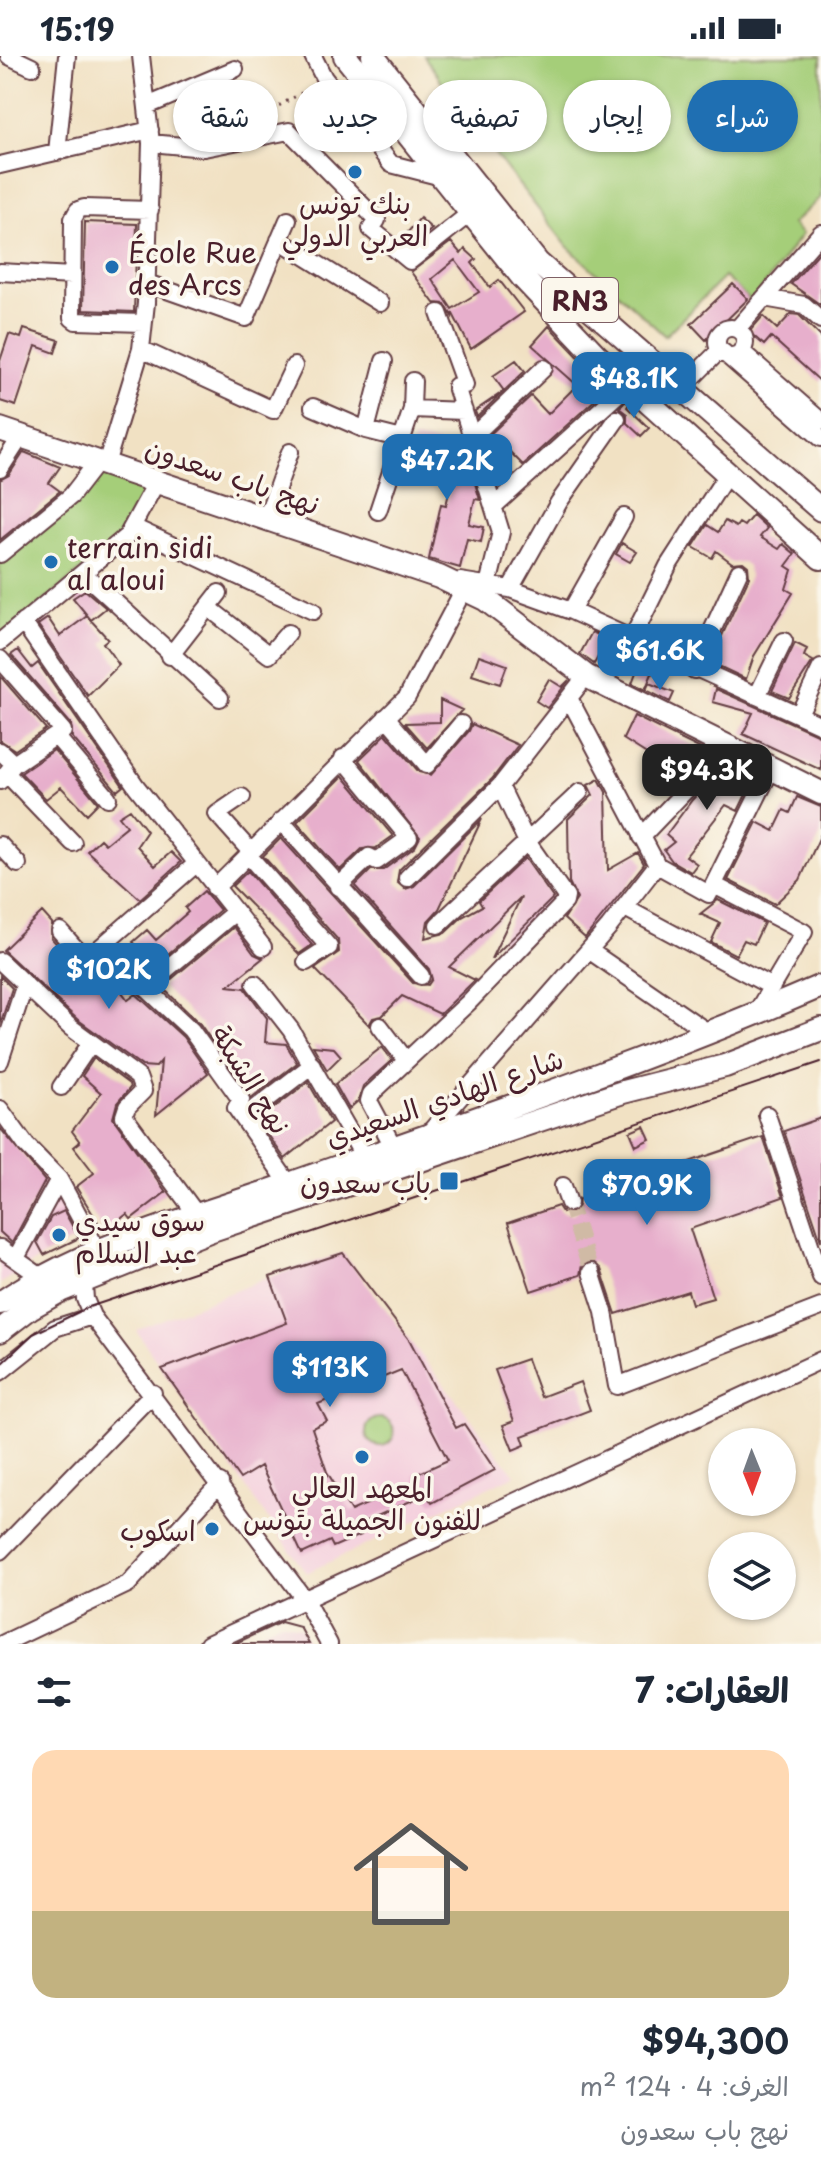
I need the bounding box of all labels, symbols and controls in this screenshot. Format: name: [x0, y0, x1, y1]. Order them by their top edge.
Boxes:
text: 15:19: [40, 6, 115, 51]
chip: شقة: [173, 80, 278, 152]
chip: جديد: [294, 80, 407, 152]
chip: تصفية: [423, 80, 547, 152]
chip: إيجار: [563, 80, 671, 152]
chip: شراء: [687, 80, 798, 152]
marker: بنك تونس العربي الدولي: [346, 163, 364, 181]
place label: بنك تونس العربي الدولي: [282, 181, 428, 261]
place label: École Rue des Arcs: [128, 230, 257, 305]
marker: École Rue des Arcs: [103, 258, 121, 276]
road number: RN3: [542, 278, 618, 322]
pin: $48.1K: [569, 352, 699, 420]
text: $48.1K: [590, 358, 678, 397]
street label: نهج باب سعدون: [140, 425, 326, 525]
pin: $47.2K: [382, 434, 512, 502]
text: $47.2K: [400, 440, 494, 479]
place label: terrain sidi al aloui: [67, 525, 213, 600]
marker: terrain sidi al aloui: [42, 553, 60, 571]
pin: $61.6K: [595, 624, 725, 692]
text: $61.6K: [615, 630, 705, 669]
pin: $94.3K: [642, 744, 772, 812]
text: $94.3K: [660, 750, 754, 789]
pin: $102K: [53, 943, 165, 1011]
text: $102K: [66, 949, 152, 988]
street label: نهج الشبكة: [201, 1016, 303, 1142]
street label: شارع الهادي السعيدي: [319, 1036, 569, 1159]
pin: $70.9K: [582, 1159, 712, 1227]
place label: باب سعدون: [300, 1160, 431, 1203]
text: $70.9K: [601, 1165, 693, 1204]
marker: باب سعدون: [438, 1170, 460, 1192]
place label: سوق سيدي عبد السلام: [75, 1198, 205, 1275]
marker: سوق سيدي عبد السلام: [50, 1226, 68, 1244]
pin: $113K: [274, 1341, 386, 1409]
text: $113K: [291, 1347, 369, 1386]
north arrow: [708, 1428, 796, 1516]
map controls: [708, 1428, 796, 1620]
marker: المعهد العالي للفنون الجميلة بتونس: [353, 1448, 371, 1466]
place label: المعهد العالي للفنون الجميلة بتونس: [243, 1465, 481, 1540]
place label: اسكوب: [120, 1508, 196, 1551]
marker: اسكوب: [203, 1520, 221, 1538]
button: layers: [708, 1532, 796, 1620]
text: العقارات: 7: [635, 1663, 789, 1715]
icon: filters: [32, 1670, 76, 1714]
icon: home: [339, 1802, 483, 1946]
text: $94,300: [642, 2014, 789, 2066]
text: الغرف: 4 · 124 m²: [580, 2066, 789, 2105]
text: نهج باب سعدون: [620, 2110, 789, 2149]

